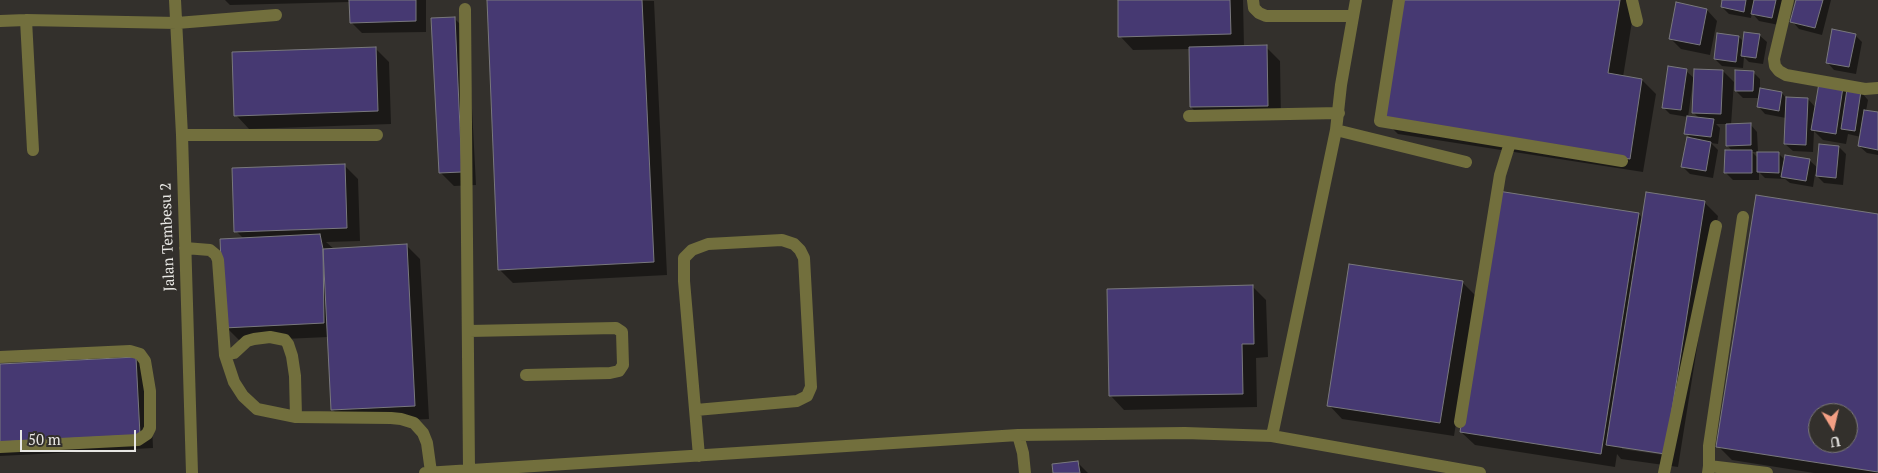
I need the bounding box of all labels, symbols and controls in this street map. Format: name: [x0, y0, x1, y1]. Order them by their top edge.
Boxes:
street label: Jalan Tembesu 2: [157, 182, 179, 292]
north arrow: [1808, 403, 1858, 453]
scale bar: [22, 420, 139, 452]
text: 50 m: [28, 429, 61, 449]
text: U: [1829, 432, 1842, 452]

